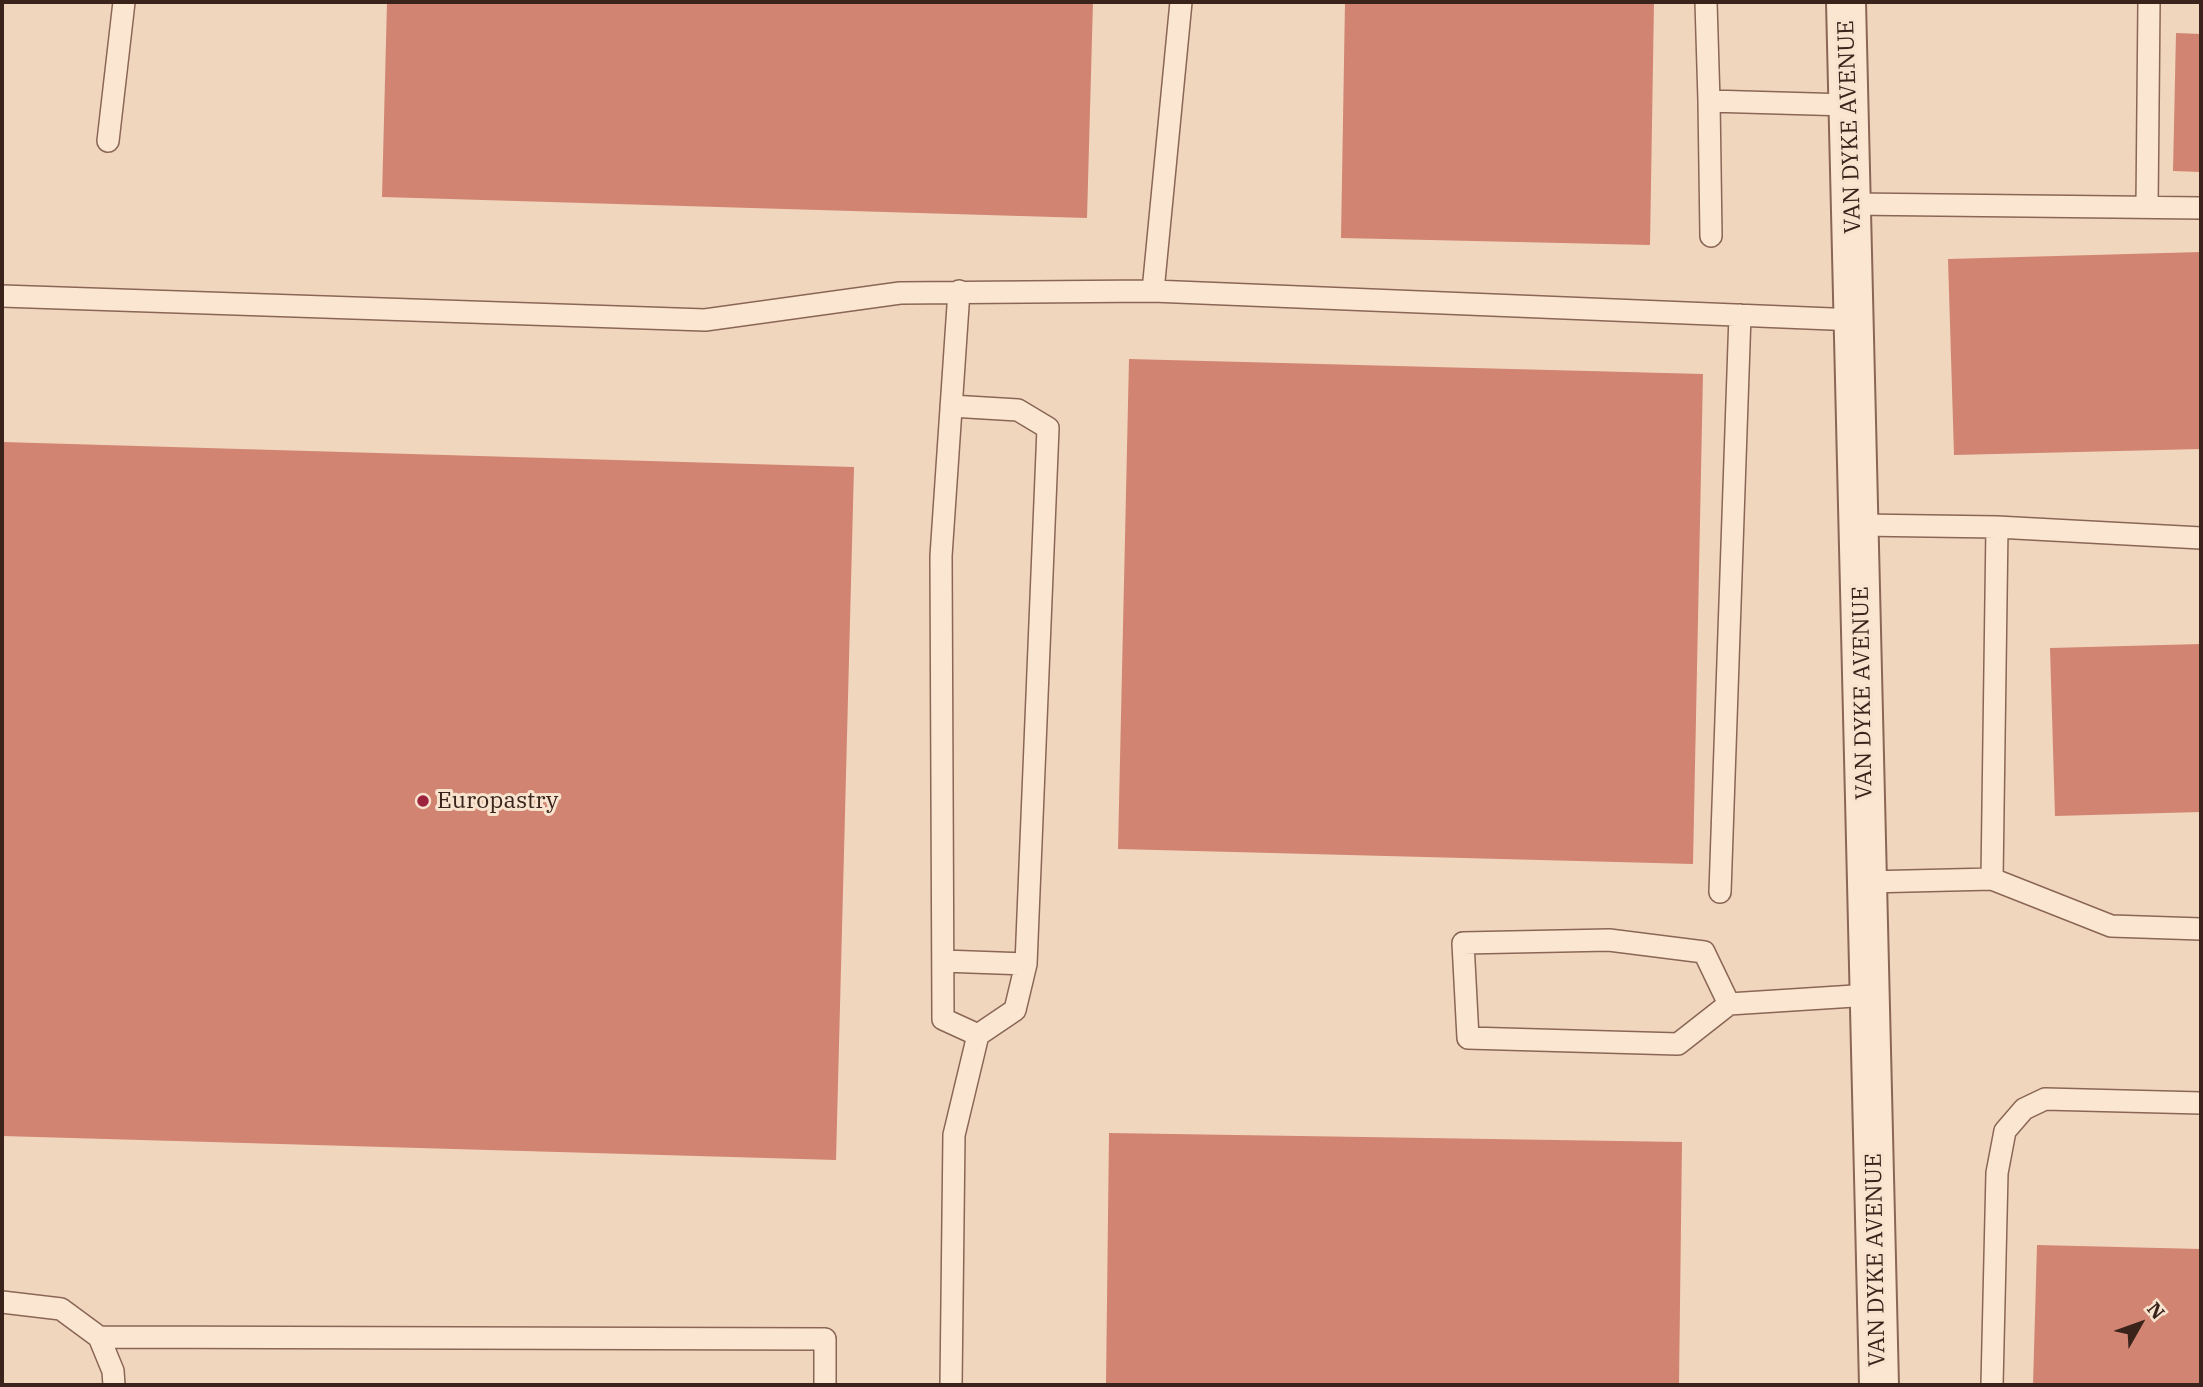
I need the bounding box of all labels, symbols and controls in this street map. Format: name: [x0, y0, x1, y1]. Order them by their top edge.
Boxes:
street label: VAN DYKE AVENUE: [1832, 20, 1868, 234]
street label: VAN DYKE AVENUE: [1847, 586, 1879, 800]
place label: Europastry: [437, 787, 558, 815]
marker: Europastry: [415, 793, 431, 809]
street label: VAN DYKE AVENUE: [1860, 1153, 1892, 1367]
north arrow: [2105, 1289, 2175, 1359]
text: N: [2142, 1297, 2170, 1324]

